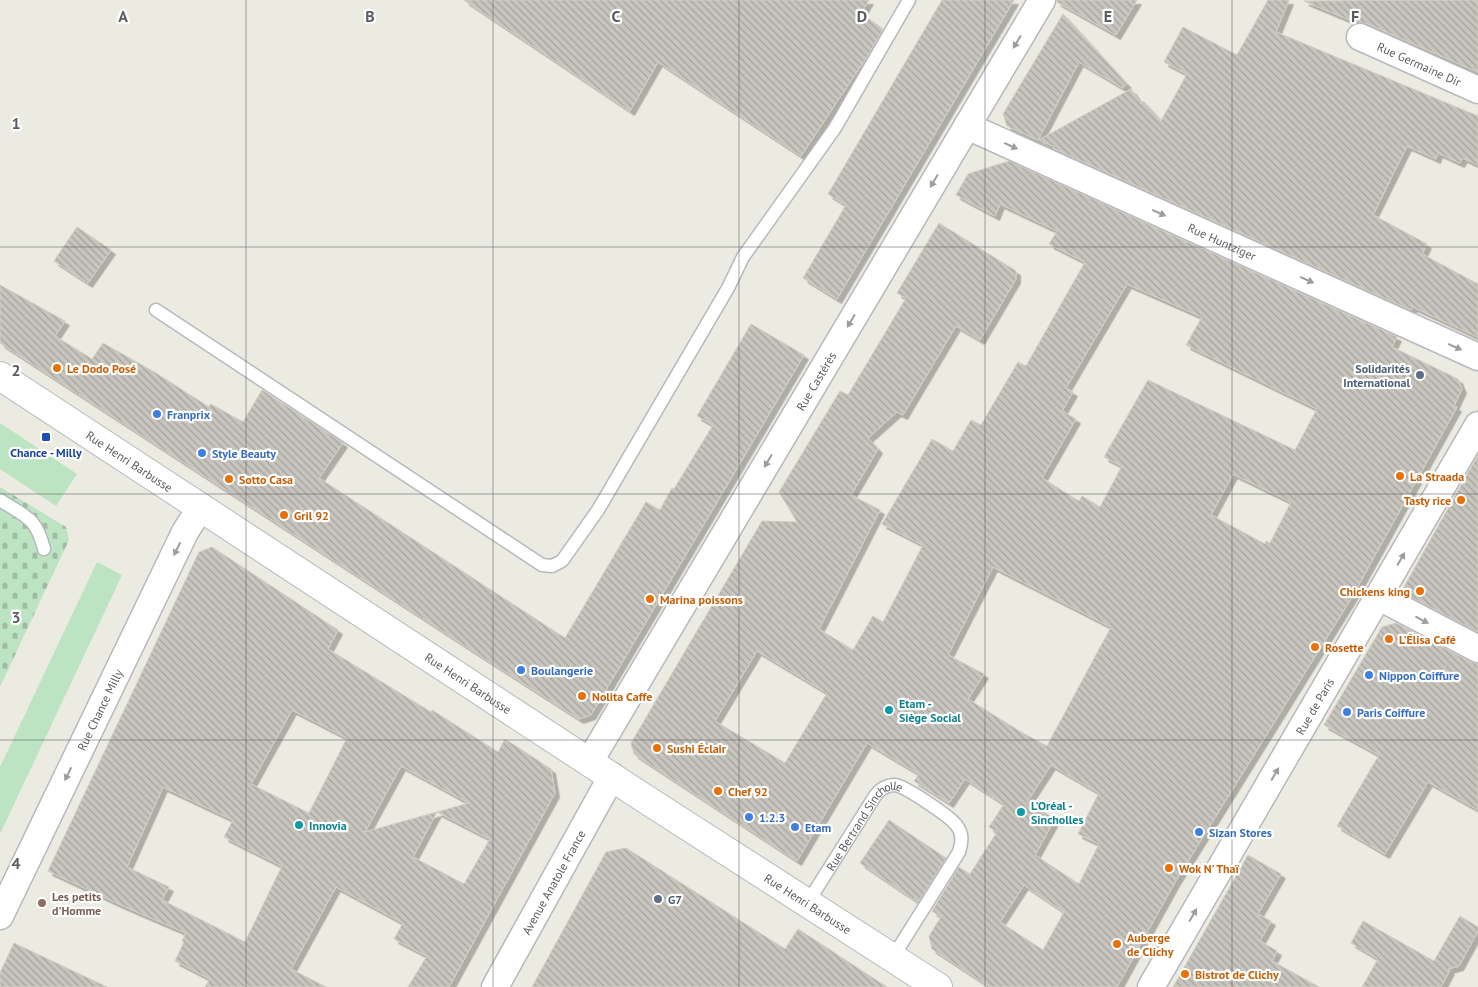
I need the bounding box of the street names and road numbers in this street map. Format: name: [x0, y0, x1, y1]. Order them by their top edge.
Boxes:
street label: Rue Germaine Dir: [1375, 38, 1464, 89]
street label: Rue Huntziger: [1186, 219, 1259, 263]
street label: Rue Castérès: [792, 349, 839, 413]
street label: Rue Henri Barbusse: [84, 427, 176, 495]
street label: Rue Henri Barbusse: [422, 649, 514, 717]
street label: Rue Chance Milly: [73, 666, 126, 753]
street label: Rue de Paris: [1292, 675, 1337, 737]
street label: Rue Bertrand Sincholle: [822, 777, 905, 873]
street label: Avenue Anatole France: [518, 827, 588, 937]
street label: Rue Henri Barbusse: [762, 870, 854, 937]

